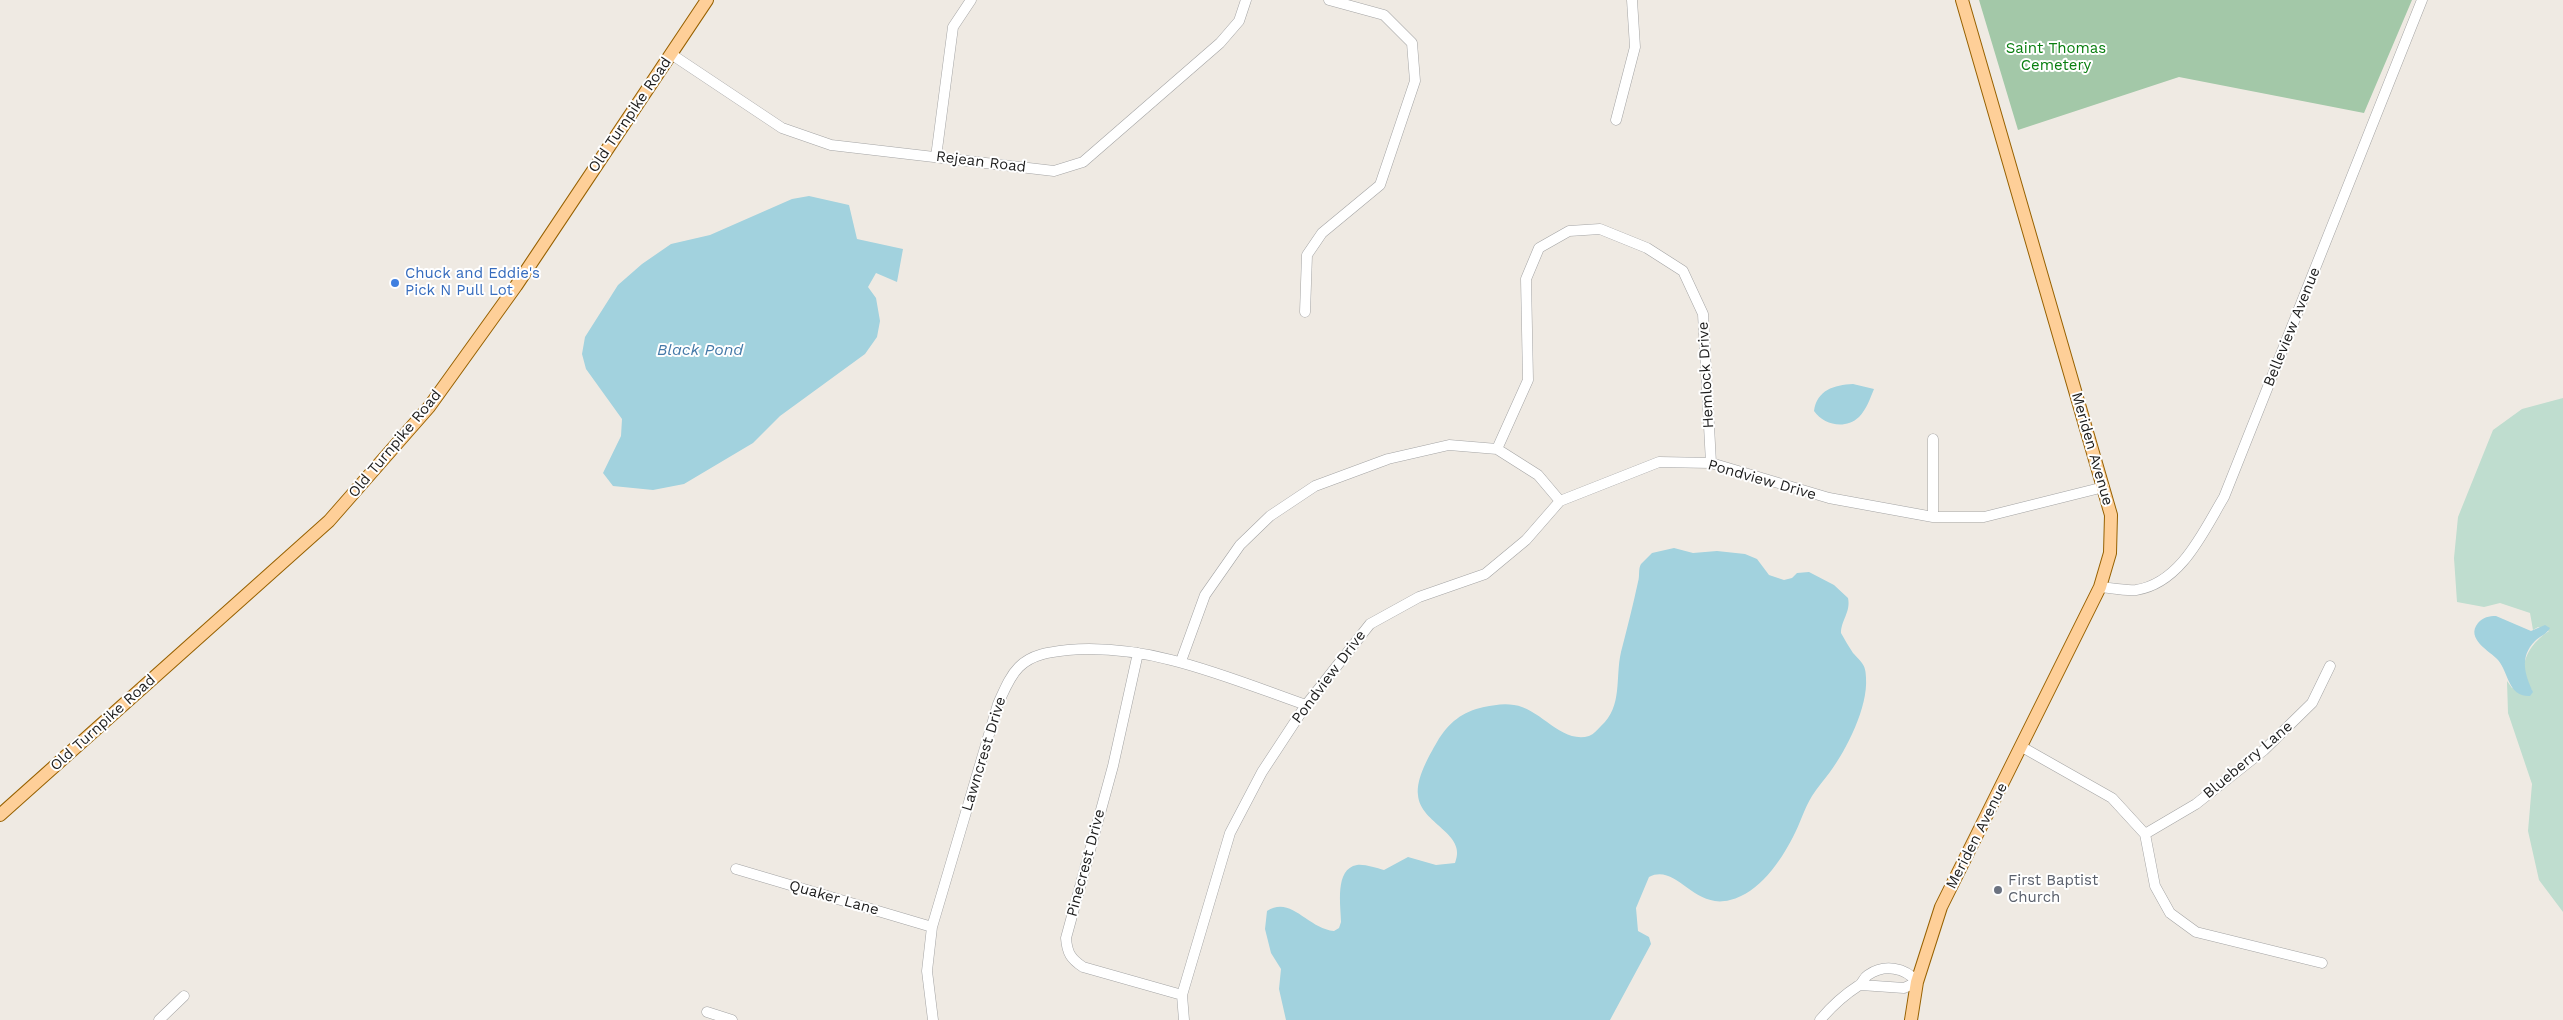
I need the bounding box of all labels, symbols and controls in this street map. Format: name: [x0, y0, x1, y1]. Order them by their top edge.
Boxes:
park label: Saint Thomas Cemetery: [2006, 40, 2106, 75]
street label: Old Turnpike Road: [585, 54, 675, 176]
street label: Rejean Road: [935, 148, 1027, 176]
place label: Chuck and Eddie's Pick N Pull Lot: [405, 265, 540, 300]
street label: Belleview Avenue: [2260, 265, 2324, 389]
marker: Chuck and Eddie's Pick N Pull Lot: [389, 277, 401, 289]
street label: Hemlock Drive: [1694, 321, 1718, 429]
water label: Black Pond: [657, 340, 743, 360]
street label: Old Turnpike Road: [345, 386, 445, 502]
street label: Meriden Avenue: [2067, 390, 2117, 508]
street label: Pondview Drive: [1706, 456, 1818, 504]
street label: Pondview Drive: [1288, 627, 1370, 727]
street label: Old Turnpike Road: [47, 671, 159, 775]
street label: Lawncrest Drive: [958, 695, 1010, 813]
street label: Blueberry Lane: [2200, 717, 2296, 803]
street label: Meriden Avenue: [1942, 780, 2012, 892]
street label: Pinecrest Drive: [1063, 807, 1109, 919]
place label: First Baptist Church: [2008, 872, 2098, 907]
street label: Quaker Lane: [787, 877, 881, 919]
marker: First Baptist Church: [1992, 884, 2004, 896]

